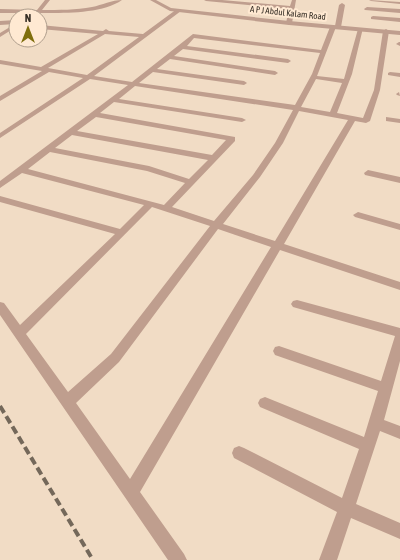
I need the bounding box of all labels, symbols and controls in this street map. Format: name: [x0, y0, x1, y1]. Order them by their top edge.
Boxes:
street label: A P J Abdul Kalam Road: [250, 4, 326, 22]
north arrow: [8, 8, 48, 48]
text: N: [25, 12, 31, 24]

